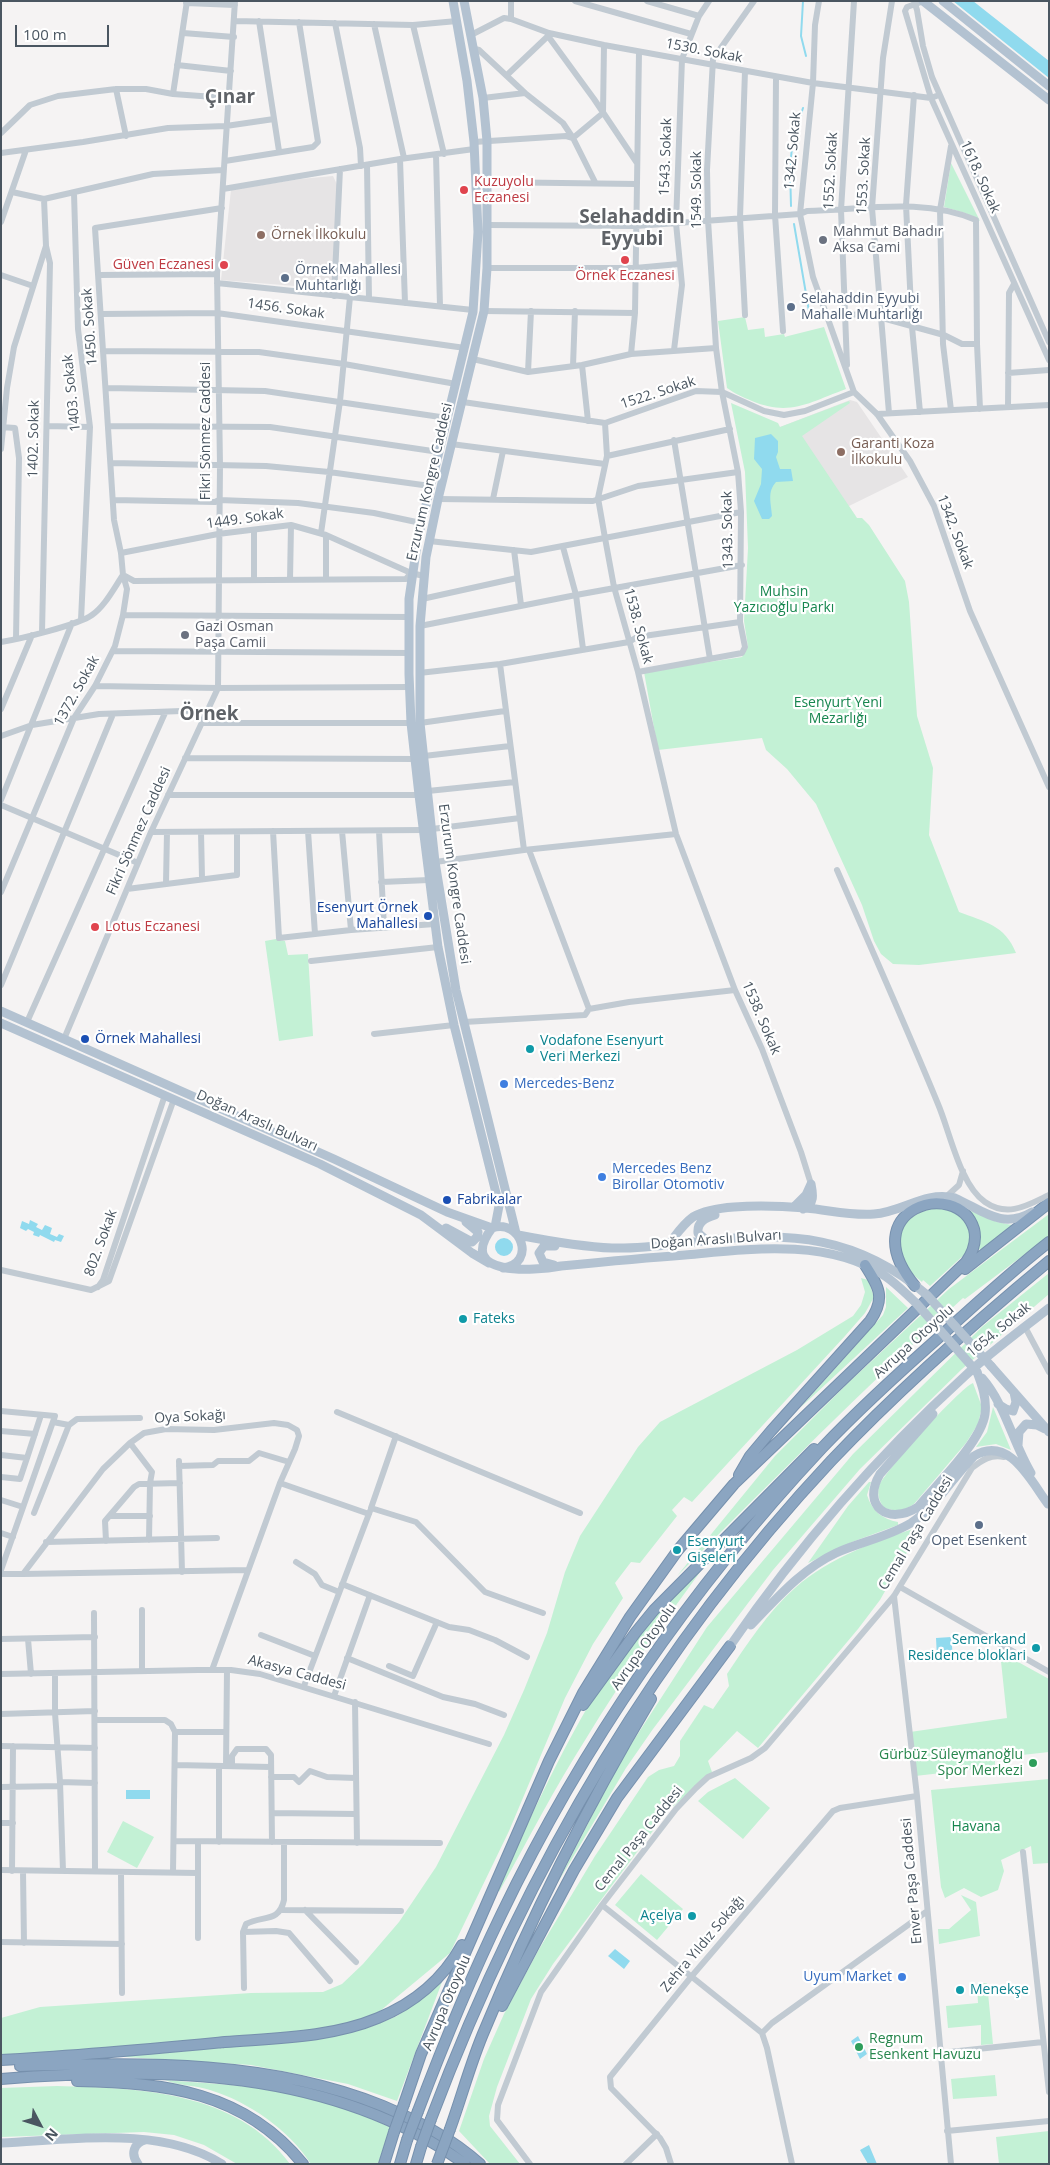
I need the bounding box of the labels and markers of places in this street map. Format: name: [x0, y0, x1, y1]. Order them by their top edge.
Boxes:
place label: Kuzuyolu Eczanesi: [474, 174, 534, 206]
marker: Kuzuyolu Eczanesi: [458, 184, 470, 196]
place label: Mahmut Bahadır Aksa Cami: [833, 224, 943, 256]
place label: Örnek İlkokulu: [271, 227, 366, 243]
marker: Örnek İlkokulu: [255, 229, 267, 241]
marker: Mahmut Bahadır Aksa Cami: [817, 234, 829, 246]
marker: Örnek Eczanesi: [619, 254, 631, 266]
place label: Güven Eczanesi: [113, 257, 214, 273]
marker: Güven Eczanesi: [218, 259, 230, 271]
place label: Örnek Mahallesi Muhtarlığı: [295, 262, 401, 294]
place label: Örnek Eczanesi: [575, 268, 675, 284]
marker: Örnek Mahallesi Muhtarlığı: [279, 272, 291, 284]
place label: Selahaddin Eyyubi Mahalle Muhtarlığı: [801, 291, 923, 324]
marker: Selahaddin Eyyubi Mahalle Muhtarlığı: [785, 301, 797, 313]
place label: Garanti Koza İlkokulu: [851, 436, 935, 468]
marker: Garanti Koza İlkokulu: [835, 446, 847, 458]
place label: Gazi Osman Paşa Camii: [195, 619, 274, 652]
marker: Gazi Osman Paşa Camii: [179, 629, 191, 641]
place label: Esenyurt Örnek Mahallesi: [317, 900, 418, 932]
marker: Esenyurt Örnek Mahallesi: [422, 910, 434, 922]
place label: Lotus Eczanesi: [105, 919, 200, 935]
marker: Lotus Eczanesi: [89, 921, 101, 933]
place label: Örnek Mahallesi: [95, 1031, 201, 1047]
marker: Örnek Mahallesi: [79, 1033, 91, 1045]
place label: Vodafone Esenyurt Veri Merkezi: [540, 1033, 664, 1066]
marker: Vodafone Esenyurt Veri Merkezi: [524, 1043, 536, 1055]
place label: Mercedes-Benz: [514, 1076, 614, 1092]
marker: Mercedes-Benz: [498, 1078, 510, 1090]
place label: Mercedes Benz Birollar Otomotiv: [612, 1161, 724, 1194]
marker: Mercedes Benz Birollar Otomotiv: [596, 1171, 608, 1183]
place label: Fabrikalar: [457, 1192, 522, 1208]
marker: Fabrikalar: [441, 1194, 453, 1206]
place label: Fateks: [473, 1311, 515, 1327]
marker: Fateks: [457, 1313, 469, 1325]
marker: Opet Esenkent: [973, 1519, 985, 1531]
place label: Opet Esenkent: [931, 1533, 1027, 1549]
place label: Esenyurt Gişeleri: [687, 1534, 744, 1566]
marker: Esenyurt Gişeleri: [671, 1544, 683, 1556]
place label: Semerkand Residence bloklari: [908, 1632, 1026, 1664]
marker: Semerkand Residence bloklari: [1030, 1642, 1042, 1654]
place label: Gürbüz Süleymanoğlu Spor Merkezi: [879, 1747, 1023, 1780]
marker: Gürbüz Süleymanoğlu Spor Merkezi: [1027, 1757, 1039, 1769]
place label: Açelya: [640, 1908, 682, 1924]
marker: Açelya: [686, 1910, 698, 1922]
place label: Uyum Market: [803, 1969, 892, 1985]
marker: Uyum Market: [896, 1971, 908, 1983]
place label: Menekşe: [970, 1982, 1029, 1998]
marker: Menekşe: [954, 1984, 966, 1996]
place label: Regnum Esenkent Havuzu: [869, 2031, 981, 2064]
marker: Regnum Esenkent Havuzu: [853, 2041, 865, 2053]

